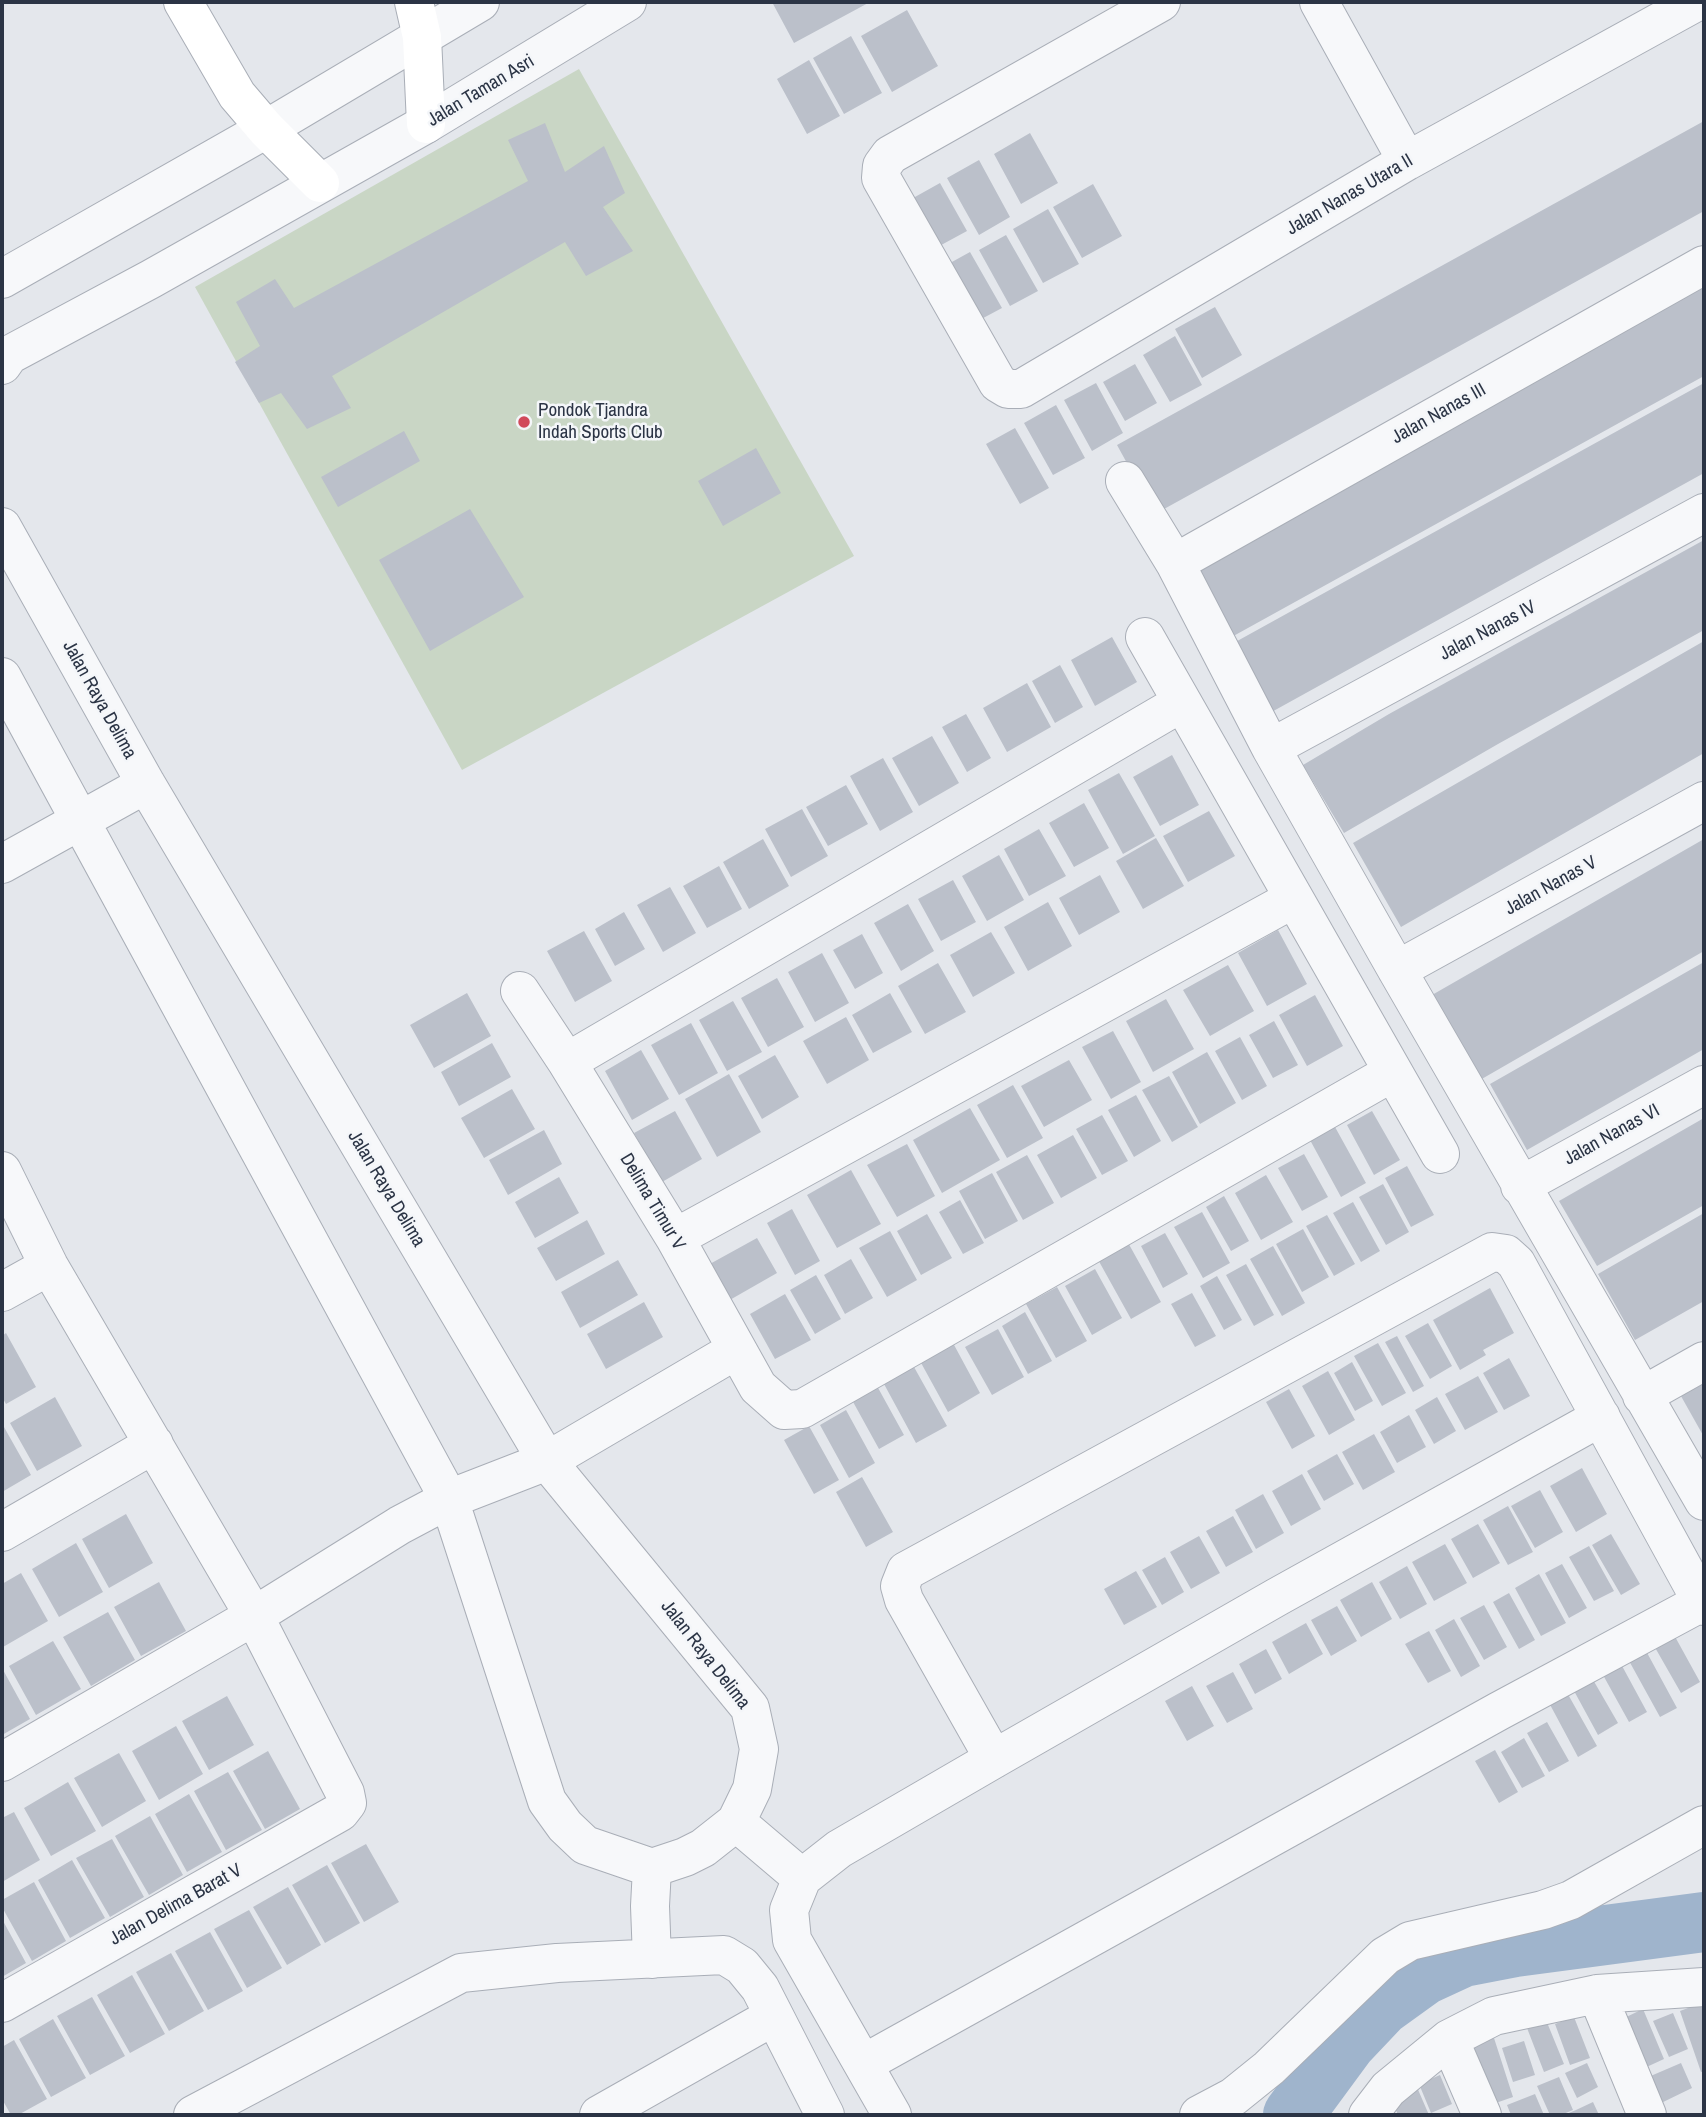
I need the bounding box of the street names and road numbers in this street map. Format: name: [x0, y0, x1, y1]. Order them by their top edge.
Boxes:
street label: Jalan Taman Asri: [423, 50, 539, 132]
street label: Jalan Nanas Utara II: [1283, 150, 1417, 240]
street label: Jalan Nanas III: [1388, 379, 1490, 449]
street label: Jalan Nanas IV: [1436, 596, 1540, 666]
street label: Jalan Raya Delima: [57, 637, 141, 763]
street label: Jalan Nanas V: [1501, 851, 1601, 921]
street label: Jalan Nanas VI: [1560, 1099, 1664, 1171]
street label: Jalan Raya Delima: [342, 1127, 430, 1251]
street label: Delima Timur V: [614, 1150, 690, 1254]
street label: Jalan Raya Delima: [656, 1596, 754, 1714]
street label: Jalan Delima Barat V: [106, 1859, 246, 1951]

